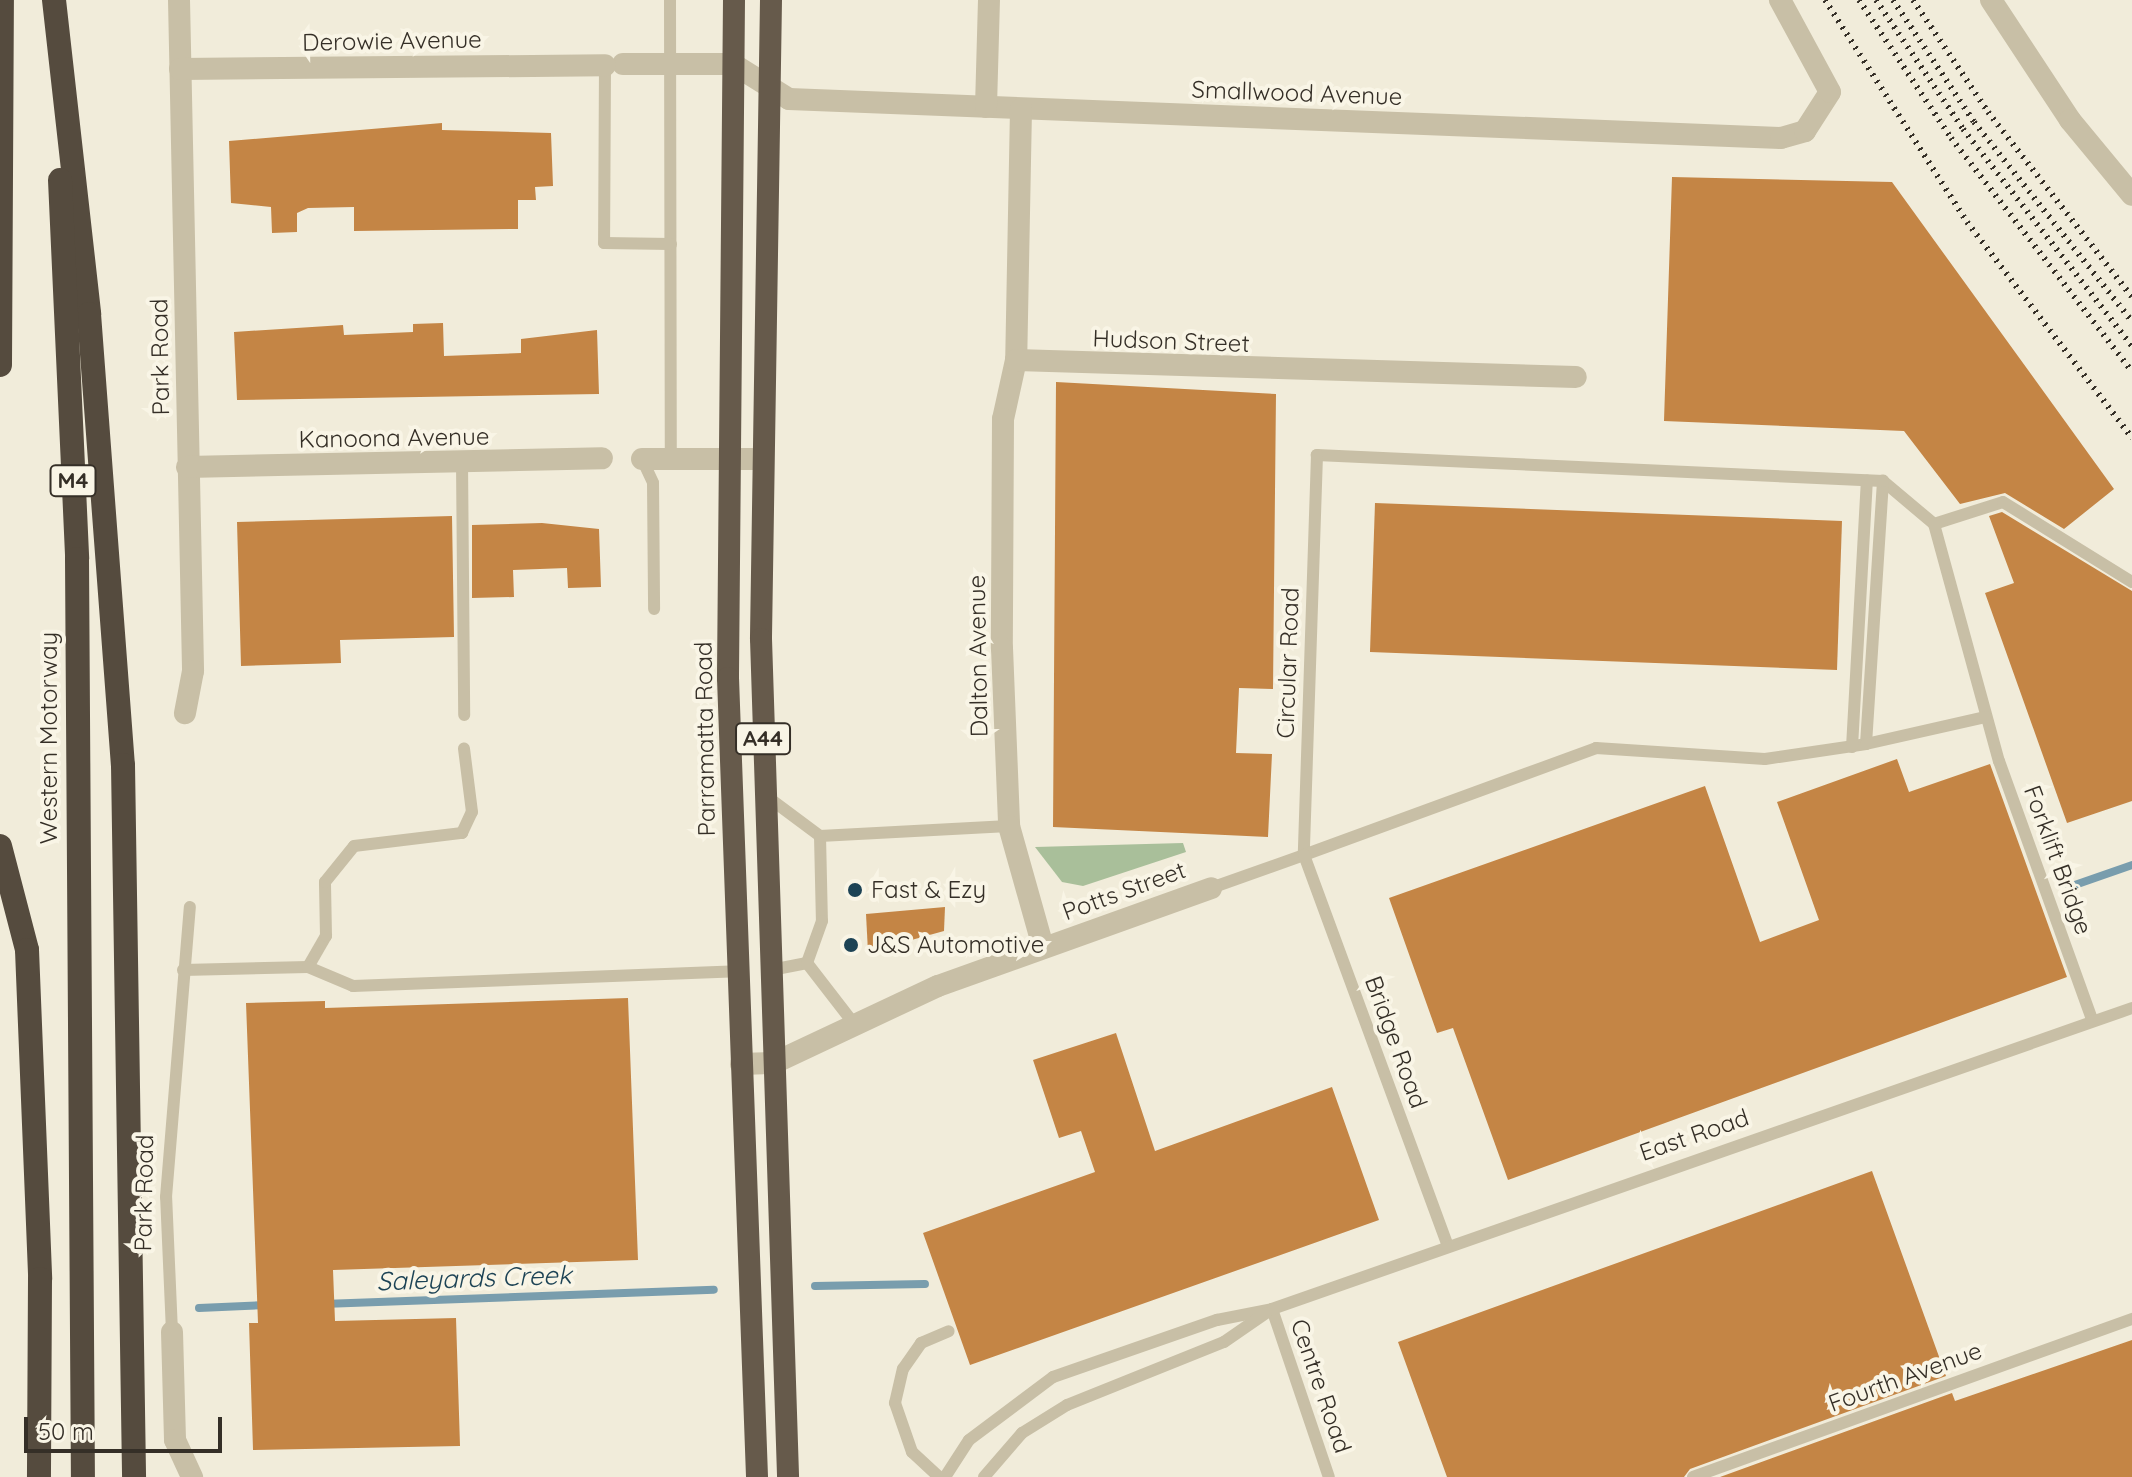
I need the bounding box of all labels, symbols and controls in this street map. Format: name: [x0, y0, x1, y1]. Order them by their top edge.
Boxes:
street label: Derowie Avenue: [302, 25, 482, 57]
street label: Smallwood Avenue: [1191, 75, 1403, 111]
street label: Park Road: [145, 298, 175, 416]
street label: Hudson Street: [1092, 324, 1250, 358]
street label: Kanoona Avenue: [298, 422, 490, 454]
road number: M4: [49, 463, 97, 499]
street label: Dalton Avenue: [962, 575, 994, 737]
street label: Circular Road: [1271, 587, 1305, 739]
street label: Western Motorway: [35, 632, 63, 844]
street label: Parramatta Road: [689, 641, 721, 837]
road number: A44: [735, 721, 791, 757]
street label: Forklift Bridge: [2018, 782, 2098, 938]
street label: Potts Street: [1059, 855, 1189, 927]
place label: Fast & Ezy: [871, 876, 986, 904]
marker: Fast & Ezy: [846, 881, 864, 899]
place label: J&S Automotive: [867, 931, 1044, 959]
marker: J&S Automotive: [842, 936, 860, 954]
street label: Bridge Road: [1359, 972, 1433, 1112]
street label: East Road: [1636, 1103, 1752, 1167]
street label: Park Road: [129, 1134, 159, 1252]
water label: Saleyards Creek: [376, 1259, 572, 1297]
street label: Centre Road: [1285, 1315, 1357, 1457]
street label: Fourth Avenue: [1824, 1336, 1986, 1418]
scale bar: [28, 1401, 226, 1451]
text: 50 m: [38, 1416, 94, 1446]

